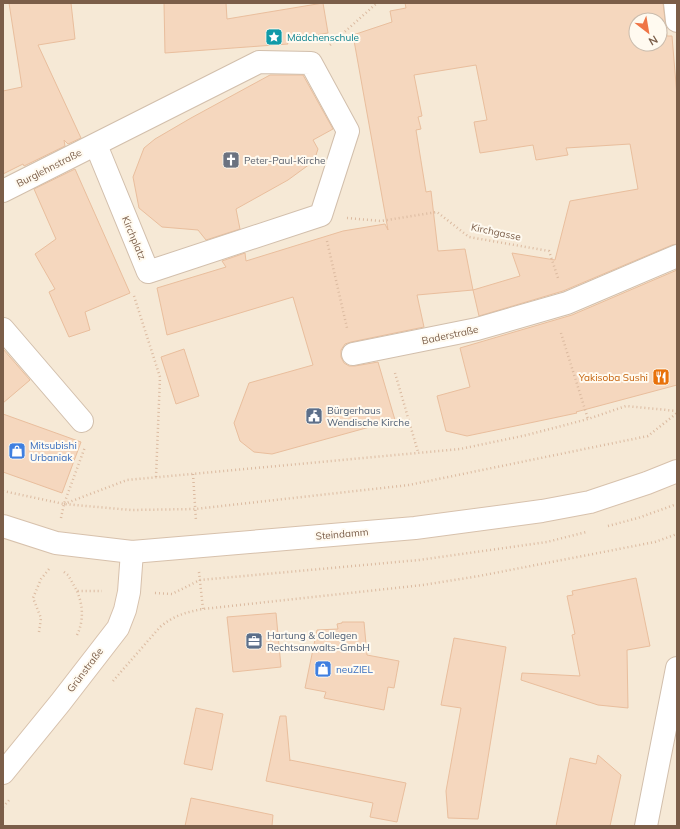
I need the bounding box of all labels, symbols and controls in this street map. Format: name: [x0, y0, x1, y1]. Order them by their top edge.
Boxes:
north arrow: [628, 12, 668, 52]
place icon: Mädchenschule: [264, 27, 284, 47]
place label: Mädchenschule: [287, 31, 359, 44]
text: N: [646, 32, 660, 49]
street label: Burglehnstraße: [14, 146, 84, 190]
church icon: Peter-Paul-Kirche: [221, 150, 241, 170]
place label: Peter-Paul-Kirche: [244, 154, 326, 167]
street label: Kirchplatz: [119, 214, 149, 262]
street label: Kirchgasse: [470, 220, 522, 244]
street label: Baderstraße: [420, 323, 480, 347]
restaurant icon: Yakisoba Sushi: [651, 367, 671, 387]
place label: Yakisoba Sushi: [578, 371, 648, 384]
place label: Bürgerhaus Wendische Kirche: [327, 404, 410, 429]
public building icon: Bürgerhaus Wendische Kirche: [304, 406, 324, 426]
place label: Mitsubishi Urbaniak: [30, 439, 77, 464]
shop icon: Mitsubishi Urbaniak: [7, 441, 27, 461]
street label: Steindamm: [315, 525, 369, 543]
place label: Hartung & Collegen Rechtsanwalts-GmbH: [267, 629, 370, 654]
office icon: Hartung & Collegen Rechtsanwalts-GmbH: [244, 631, 264, 651]
street label: Grünstraße: [64, 645, 106, 695]
shop icon: neuZIEL: [313, 659, 333, 679]
place label: neuZIEL: [336, 663, 373, 676]

